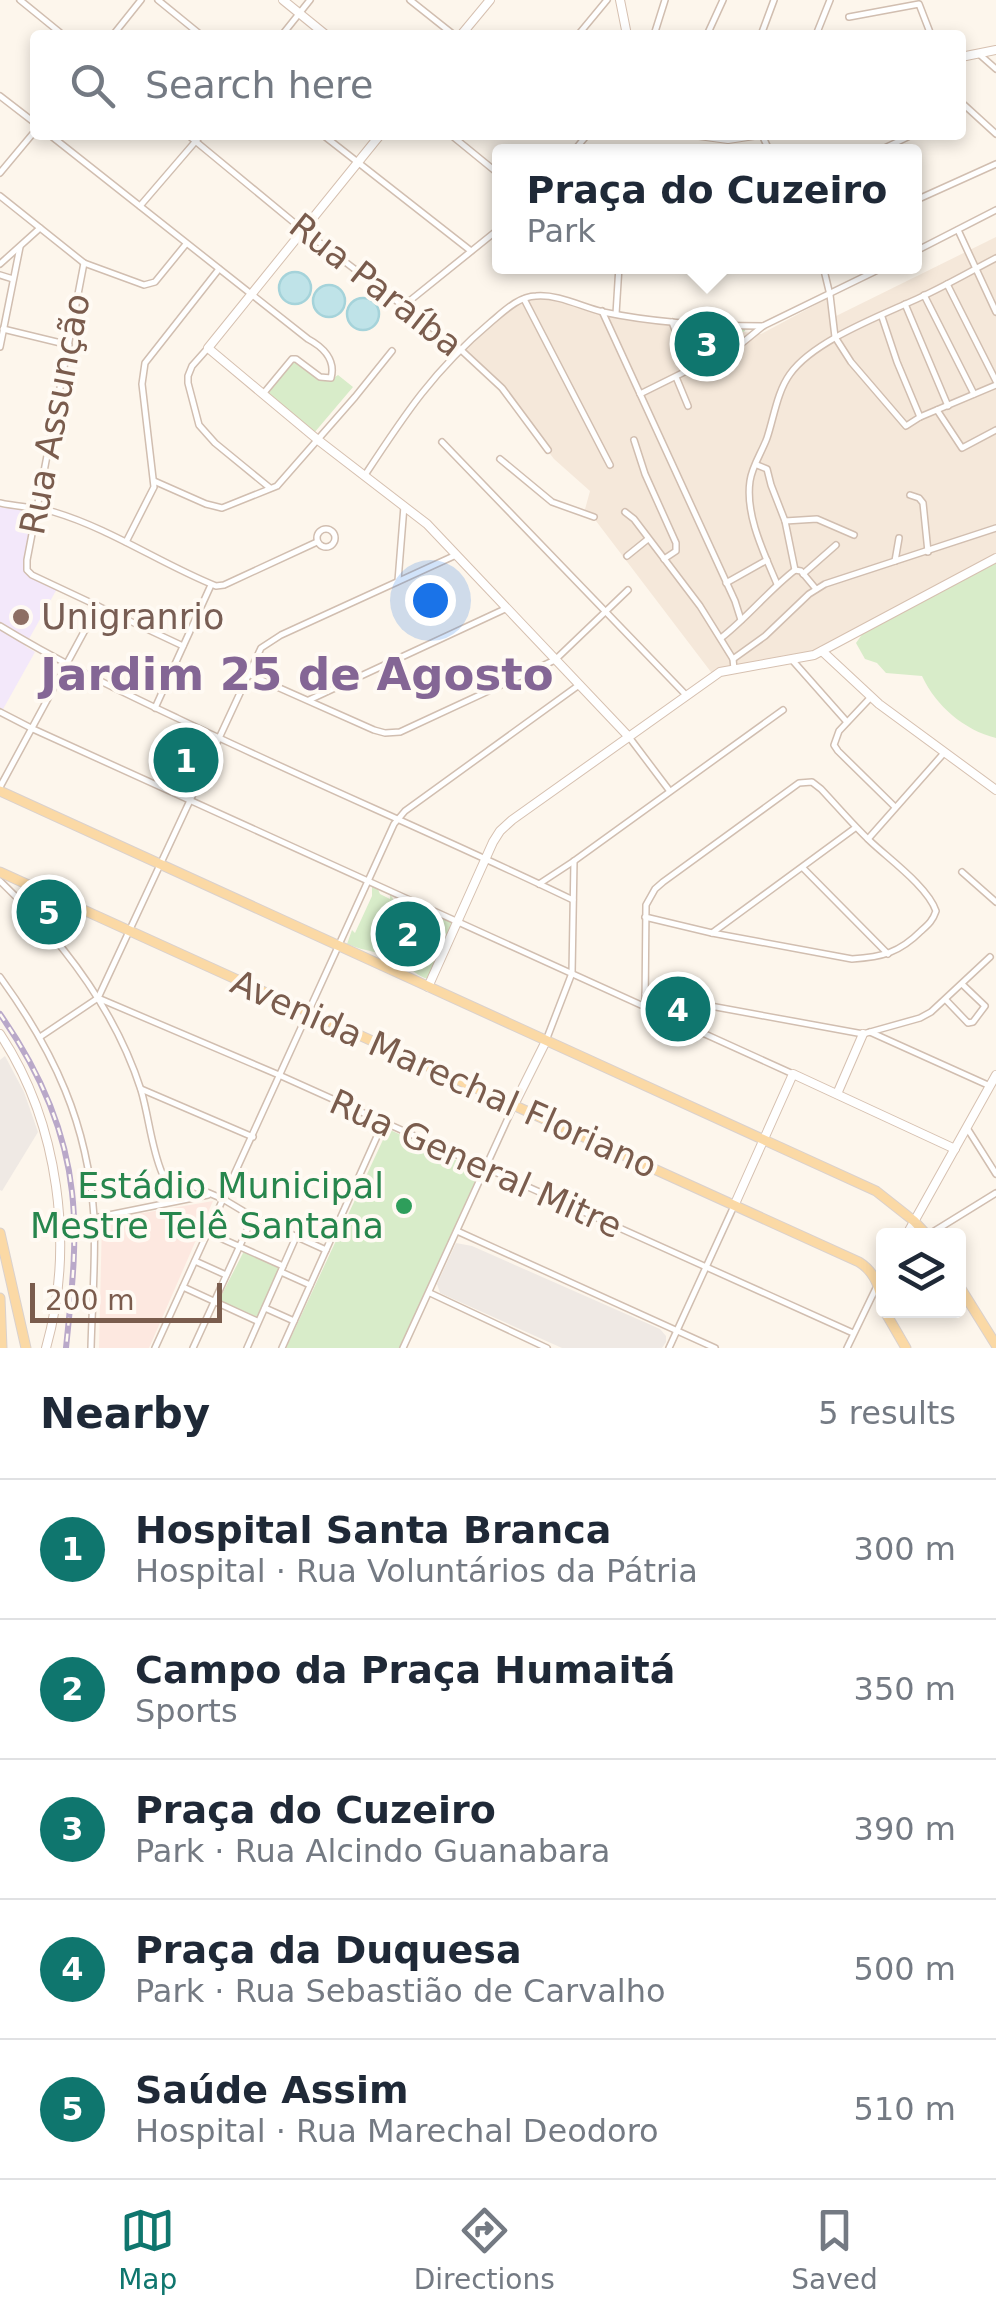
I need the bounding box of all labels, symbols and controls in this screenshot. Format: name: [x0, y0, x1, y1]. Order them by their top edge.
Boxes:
search box: [30, 30, 966, 140]
icon: search: [65, 58, 120, 113]
text: Search here: [145, 63, 373, 107]
popup: [492, 144, 922, 274]
text: Praça do Cuzeiro: [527, 168, 887, 212]
street label: Rua Paraíba: [282, 205, 470, 365]
text: Park: [527, 212, 596, 250]
street label: Rua Assunção: [12, 290, 98, 538]
pin: 3: [674, 306, 740, 382]
your location: [405, 575, 456, 626]
place label: Unigranrio: [41, 597, 224, 637]
marker: Unigranrio: [10, 606, 32, 628]
district label: Jardim 25 de Agosto: [37, 648, 554, 701]
pin: 1: [154, 722, 218, 798]
pin: 5: [17, 874, 82, 950]
pin: 2: [376, 896, 440, 972]
street label: Avenida Marechal Floriano: [225, 962, 663, 1186]
pin: 4: [646, 972, 710, 1046]
street label: Rua General Mitre: [324, 1082, 628, 1246]
place label: Estádio Municipal Mestre Telê Santana: [30, 1166, 384, 1246]
marker: Estádio Municipal Mestre Telê Santana: [393, 1195, 415, 1217]
map controls: [876, 1228, 966, 1318]
button: layers: [876, 1228, 966, 1318]
scale bar: [30, 1278, 222, 1322]
text: 200 m: [45, 1284, 135, 1317]
text: Nearby: [40, 1389, 210, 1438]
text: 5 results: [818, 1394, 956, 1432]
text: Hospital Santa Branca: [135, 1508, 611, 1552]
text: 1: [61, 1530, 84, 1568]
text: 300 m: [854, 1530, 956, 1568]
text: Hospital · Rua Voluntários da Pátria: [135, 1552, 698, 1590]
text: Campo da Praça Humaitá: [135, 1648, 675, 1692]
text: 2: [61, 1670, 84, 1708]
text: 350 m: [854, 1670, 956, 1708]
text: Sports: [135, 1692, 238, 1730]
text: Praça do Cuzeiro: [135, 1788, 496, 1832]
text: 3: [61, 1810, 84, 1848]
text: 390 m: [854, 1810, 956, 1848]
text: Park · Rua Alcindo Guanabara: [135, 1832, 610, 1870]
text: Praça da Duquesa: [135, 1928, 522, 1972]
text: 4: [61, 1950, 84, 1988]
text: 500 m: [854, 1950, 956, 1988]
text: Park · Rua Sebastião de Carvalho: [135, 1972, 666, 2010]
text: Saúde Assim: [135, 2068, 409, 2112]
text: 5: [61, 2090, 84, 2128]
text: 510 m: [854, 2090, 956, 2128]
text: Hospital · Rua Marechal Deodoro: [135, 2112, 659, 2150]
tab: Map: [118, 2203, 177, 2296]
tab: Directions: [414, 2203, 555, 2296]
tab: Saved: [791, 2203, 878, 2296]

